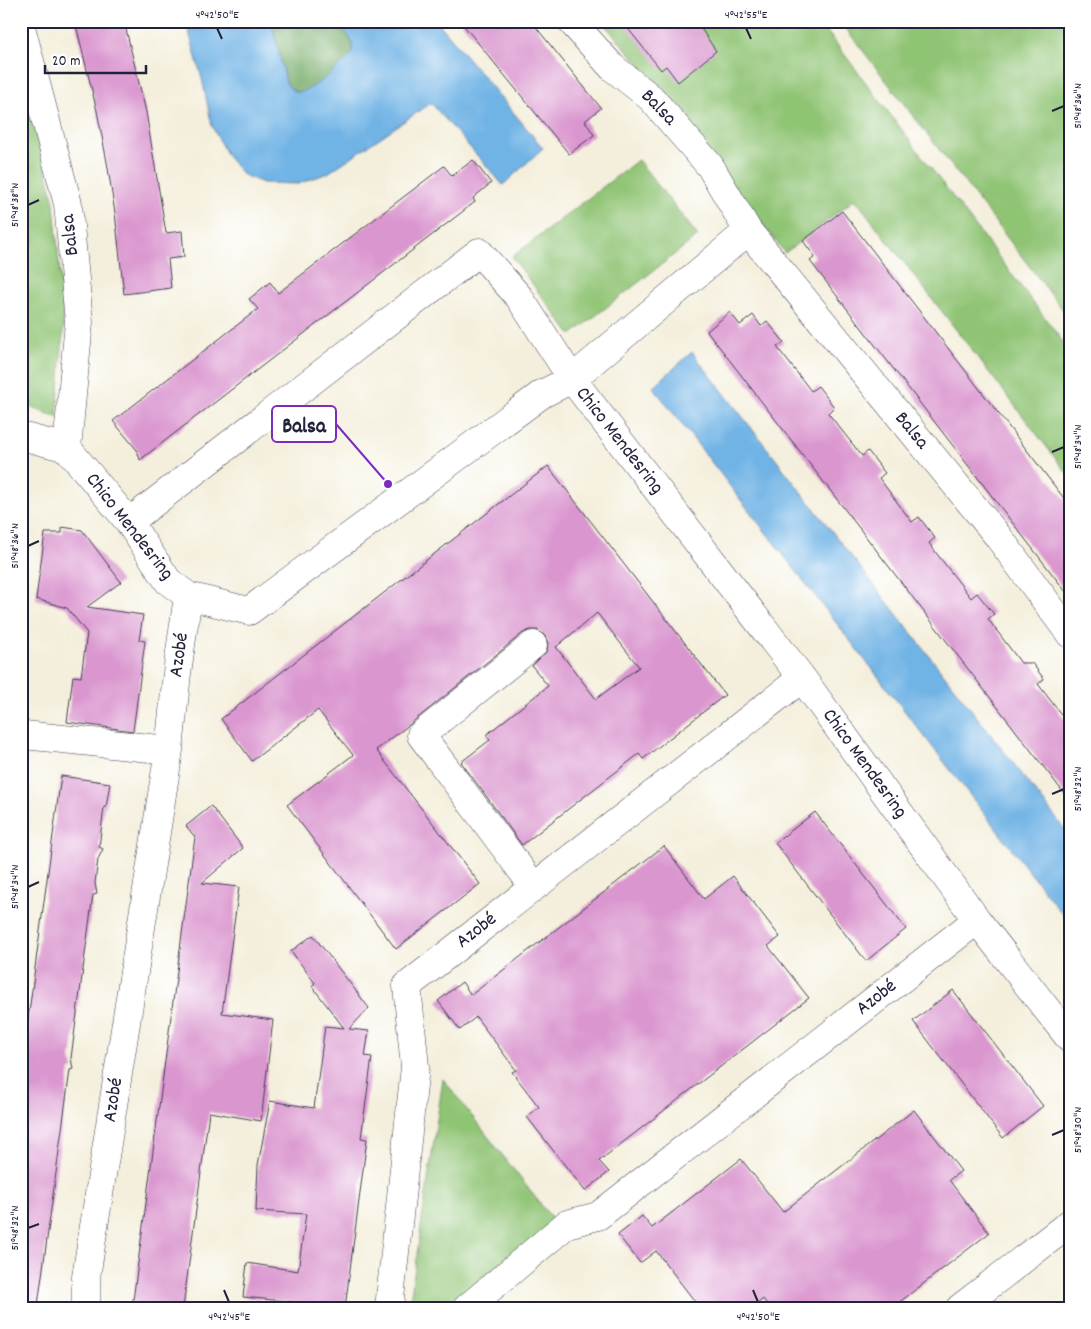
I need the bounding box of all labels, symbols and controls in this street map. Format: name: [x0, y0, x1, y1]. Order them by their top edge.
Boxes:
text: 4°42'50"E: [195, 7, 239, 24]
text: 4°42'55"E: [725, 7, 768, 24]
scale bar: [45, 42, 146, 74]
text: 20 m: [52, 51, 80, 73]
street label: Balsa: [634, 83, 683, 133]
text: 51°48'36"N: [1070, 83, 1087, 129]
text: 51°48'38"N: [7, 183, 24, 227]
street label: Balsa: [55, 212, 87, 257]
street label: Chico Mendesring: [568, 381, 670, 501]
callout: Balsa: [272, 406, 336, 442]
street label: Balsa: [887, 406, 935, 456]
text: Balsa: [282, 413, 327, 443]
text: 51°48'34"N: [1070, 425, 1087, 469]
street label: Chico Mendesring: [78, 467, 180, 587]
text: 51°48'36"N: [7, 523, 24, 569]
street label: Azobé: [163, 631, 197, 679]
street label: Chico Mendesring: [815, 703, 913, 825]
text: 51°48'32"N: [1070, 766, 1087, 811]
text: 51°48'34"N: [7, 865, 24, 909]
street label: Azobé: [451, 906, 503, 956]
street label: Azobé: [851, 973, 903, 1023]
street label: Azobé: [97, 1076, 131, 1124]
text: 51°48'30"N: [1070, 1107, 1087, 1153]
text: 51°48'32"N: [7, 1205, 24, 1250]
text: 4°42'45"E: [208, 1309, 250, 1326]
text: 4°42'50"E: [736, 1309, 780, 1326]

